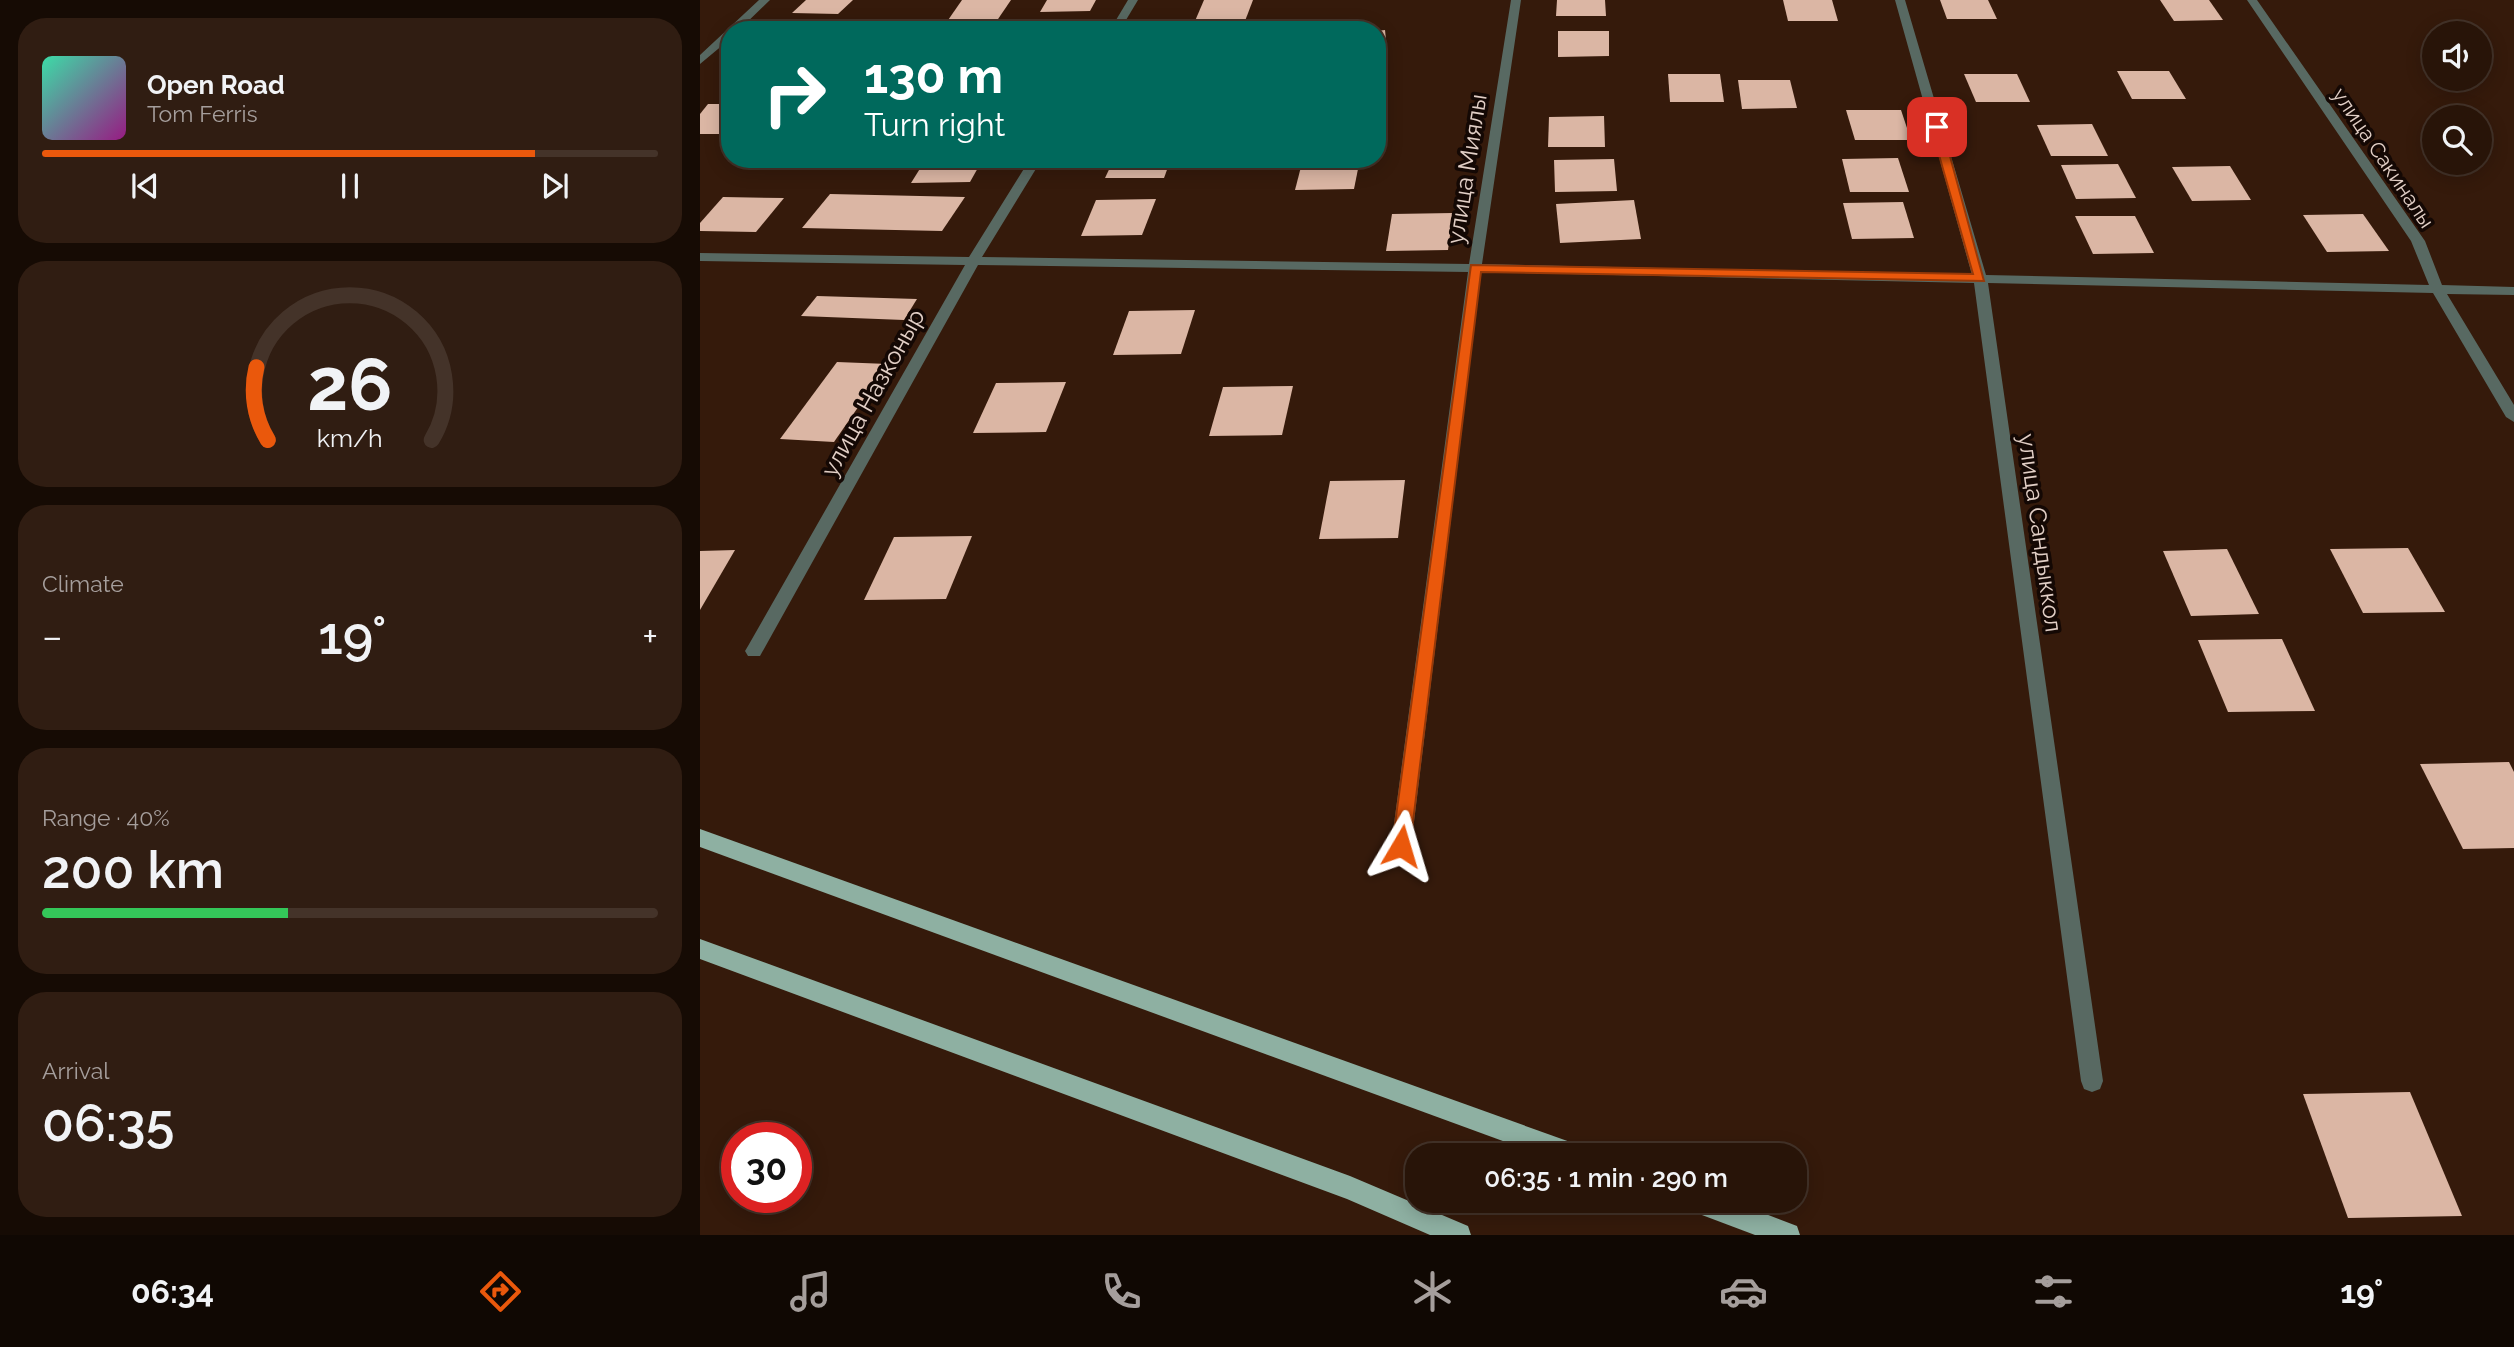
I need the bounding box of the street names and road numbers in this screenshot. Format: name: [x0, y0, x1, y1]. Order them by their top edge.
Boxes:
street label: улица Сакиналы: [2327, 83, 2440, 233]
street label: улица Миялы: [1440, 92, 1493, 246]
street label: улица Назконыр: [815, 304, 931, 482]
street label: улица Сандыккол: [2012, 432, 2069, 634]

